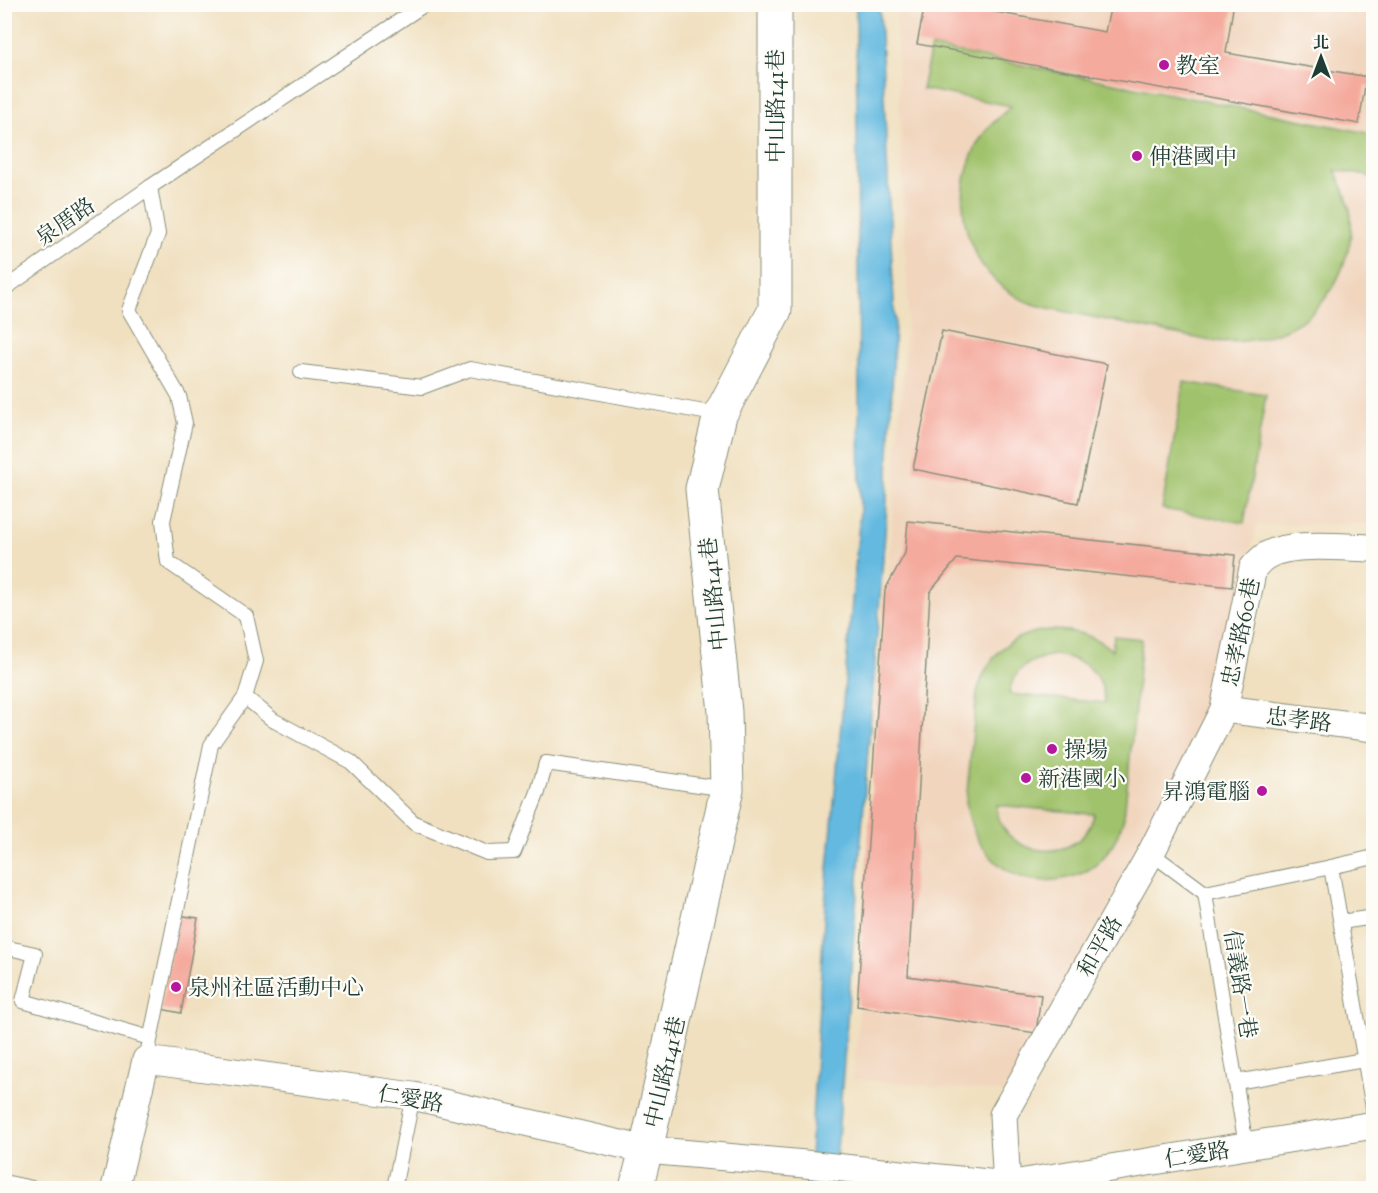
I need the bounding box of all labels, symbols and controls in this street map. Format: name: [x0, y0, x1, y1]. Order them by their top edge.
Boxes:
north arrow: [1291, 27, 1351, 87]
text: 北: [1313, 33, 1329, 56]
street label: 中山路141巷: [762, 49, 794, 163]
place label: 教室: [1176, 52, 1220, 84]
marker: 教室: [1157, 58, 1171, 72]
place label: 伸港國中: [1149, 143, 1237, 175]
marker: 伸港國中: [1130, 149, 1144, 163]
street label: 泉厝路: [31, 191, 103, 255]
street label: 中山路141巷: [694, 535, 738, 652]
street label: 忠孝路60巷: [1216, 575, 1270, 690]
street label: 忠孝路: [1264, 702, 1333, 742]
place label: 操場: [1064, 736, 1108, 768]
marker: 操場: [1045, 742, 1059, 756]
place label: 新港國小: [1038, 765, 1126, 797]
marker: 新港國小: [1019, 771, 1033, 785]
place label: 昇鴻電腦: [1162, 778, 1250, 810]
marker: 昇鴻電腦: [1255, 784, 1269, 798]
street label: 和平路: [1071, 911, 1132, 984]
street label: 信義路一巷: [1214, 928, 1262, 1041]
place label: 泉州社區活動中心: [188, 974, 364, 1006]
marker: 泉州社區活動中心: [169, 980, 183, 994]
street label: 中山路141巷: [639, 1014, 695, 1132]
street label: 仁愛路: [375, 1079, 446, 1122]
street label: 仁愛路: [1162, 1136, 1233, 1178]

